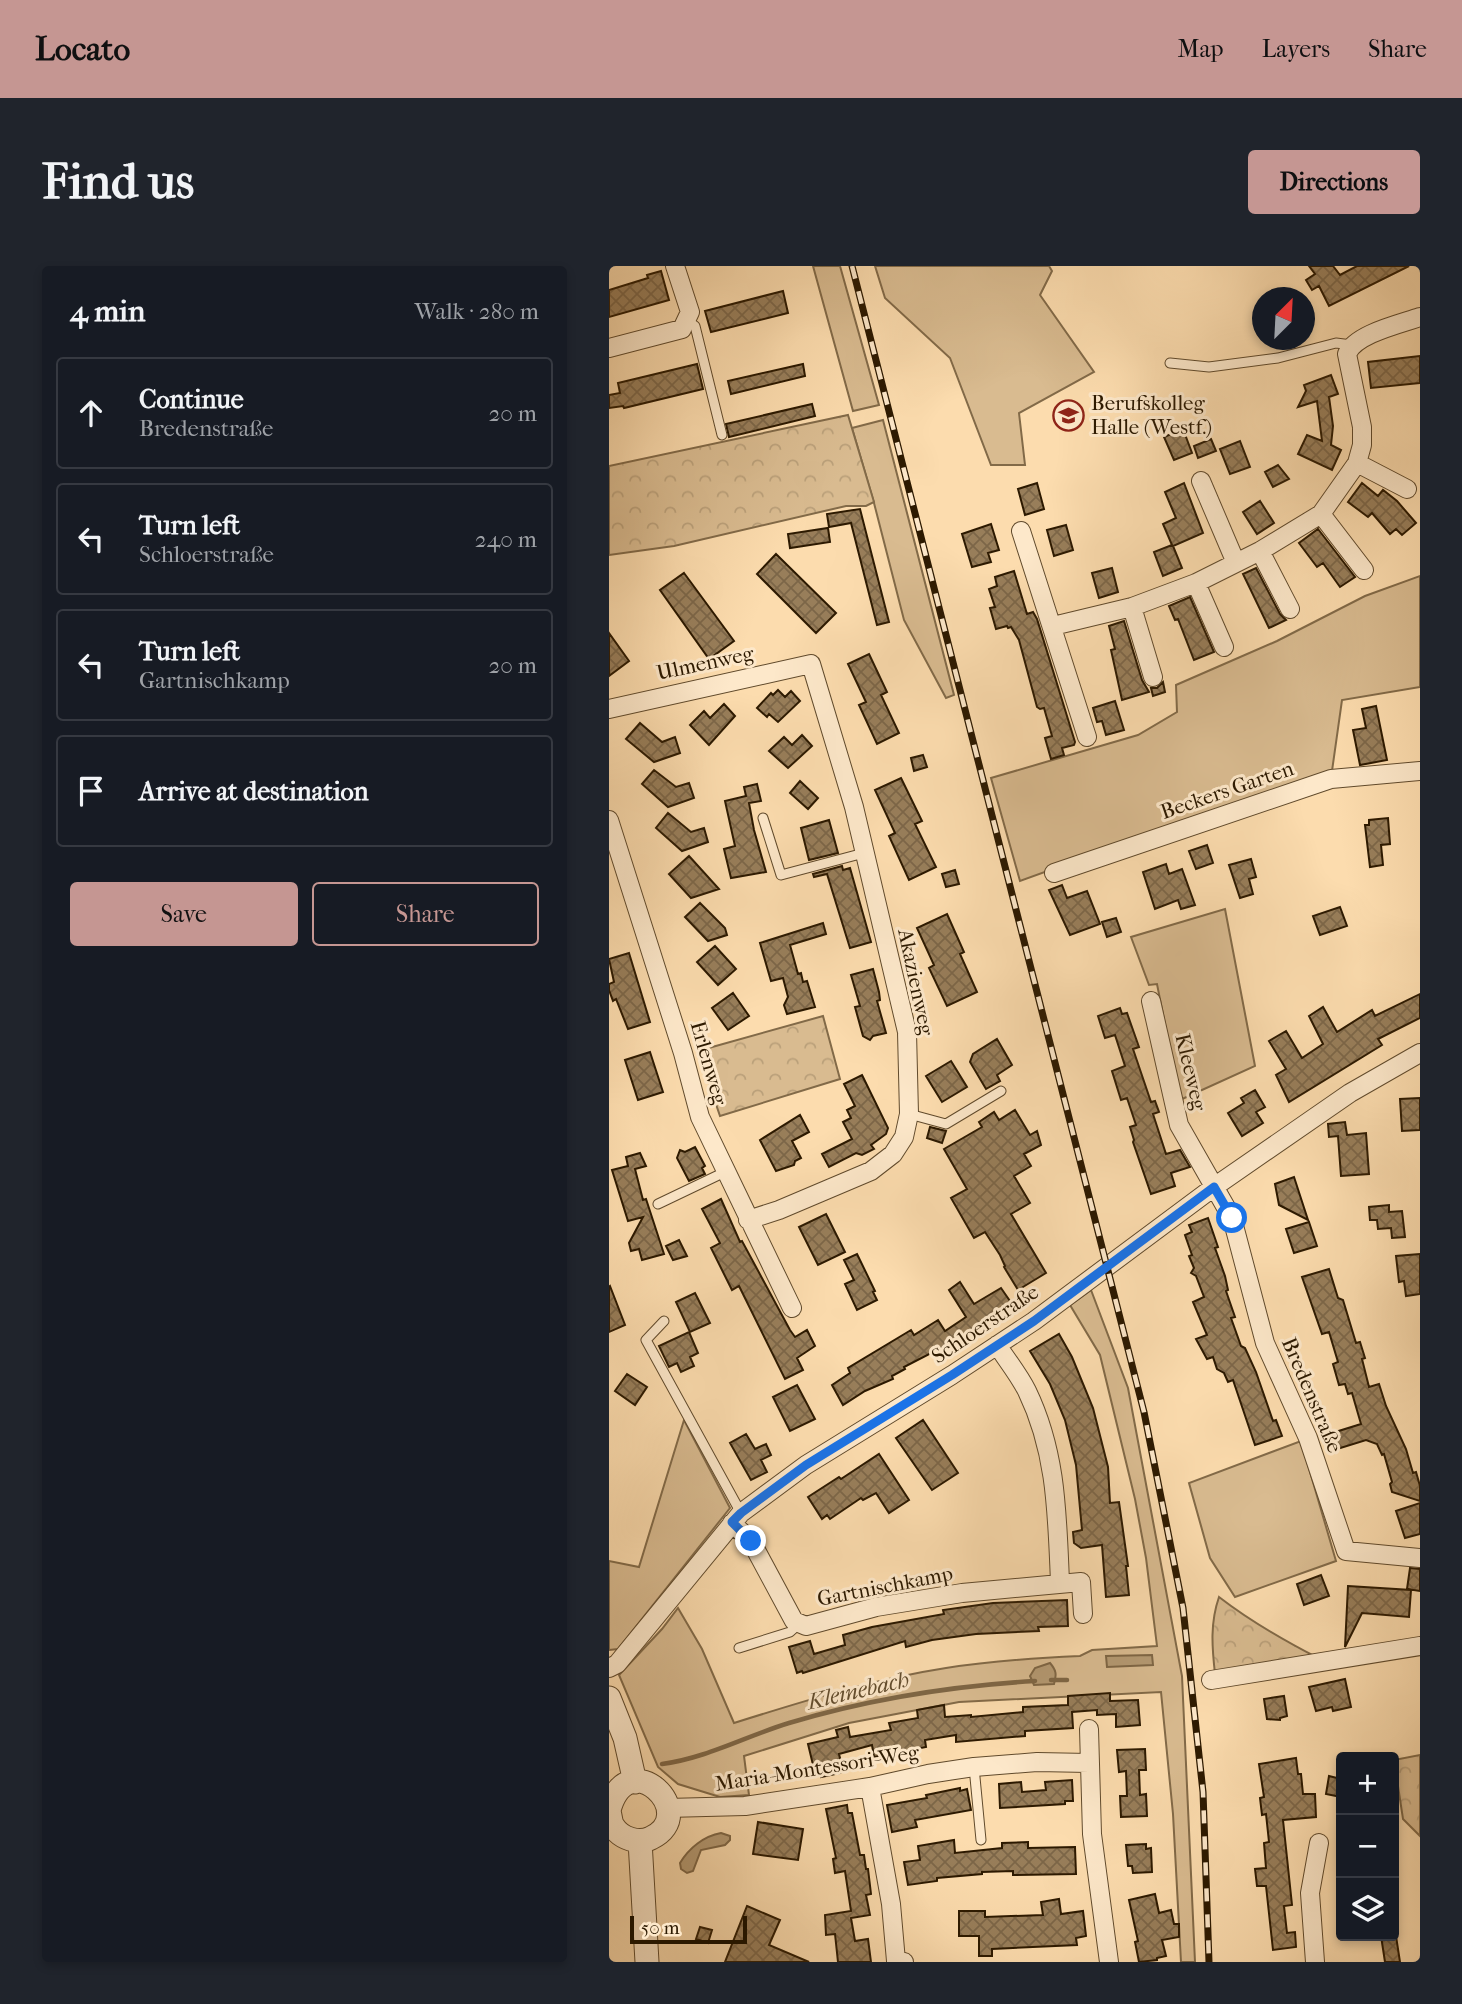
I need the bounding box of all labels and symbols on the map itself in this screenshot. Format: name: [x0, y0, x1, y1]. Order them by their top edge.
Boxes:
north arrow: [1252, 287, 1315, 350]
place label: Berufskolleg Halle (Westf.): [1091, 391, 1212, 439]
school or university icon: Berufskolleg Halle (Westf.): [1051, 398, 1085, 432]
street label: Ulmenweg: [654, 641, 756, 685]
street label: Beckers Garten: [1157, 756, 1297, 824]
street label: Akazienweg: [893, 926, 939, 1038]
street label: Erlenweg: [686, 1018, 733, 1108]
street label: Kleeweg: [1170, 1031, 1212, 1114]
route start: [1216, 1202, 1247, 1233]
street label: Schloerstraße: [927, 1280, 1043, 1368]
street label: Bredenstraße: [1277, 1334, 1347, 1456]
route end: [735, 1525, 766, 1556]
street label: Gartnischkamp: [815, 1561, 955, 1611]
water label: Kleinebach: [803, 1666, 912, 1716]
street label: Maria-Montessori-Weg: [713, 1740, 921, 1796]
scale bar: [630, 1913, 747, 1945]

